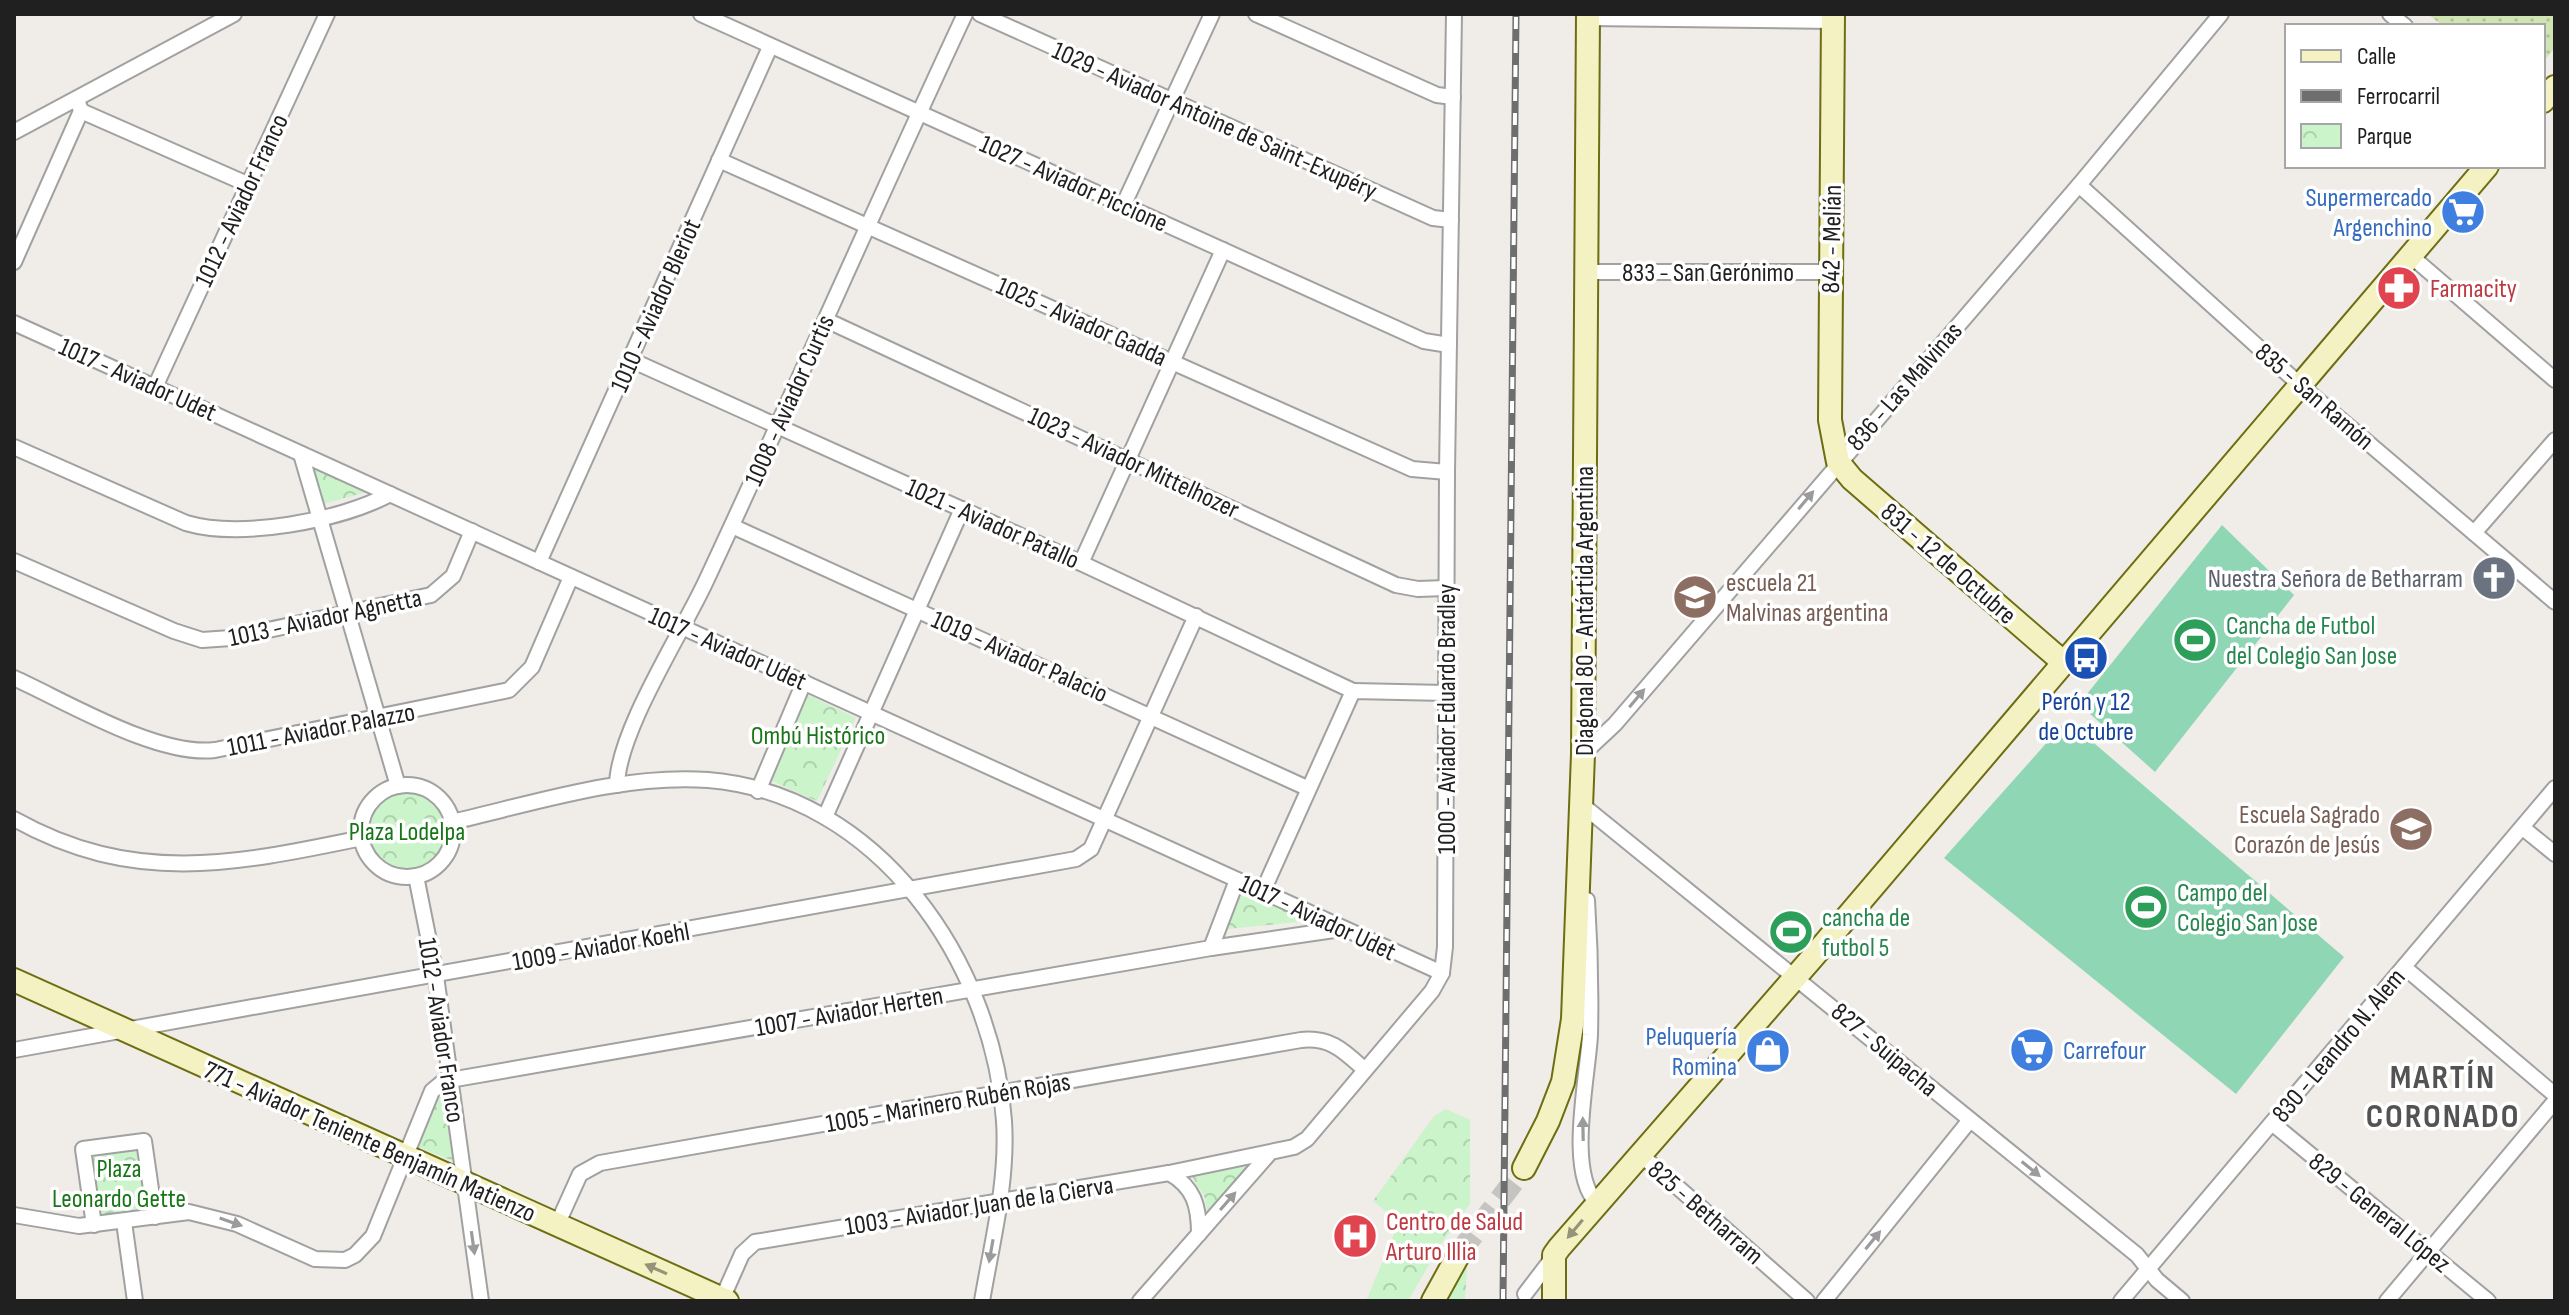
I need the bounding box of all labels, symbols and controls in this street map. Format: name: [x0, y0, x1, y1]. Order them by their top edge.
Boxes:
legend: [2285, 24, 2545, 168]
street label: 1029 - Aviador Antoine de Saint-Exupéry: [1047, 36, 1382, 207]
text: Calle: [2357, 42, 2396, 71]
text: Ferrocarril: [2357, 82, 2440, 111]
street label: 1012 - Aviador Franco: [189, 109, 296, 292]
text: Parque: [2357, 122, 2412, 151]
street label: 1027 - Aviador Piccione: [975, 129, 1172, 240]
place label: Supermercado Argenchino: [2305, 183, 2432, 244]
street label: 842 - Melián: [1816, 184, 1849, 294]
supermarket icon: Supermercado Argenchino: [2439, 188, 2487, 236]
street label: 1010 - Aviador Bleriot: [604, 214, 708, 397]
street label: 833 - San Gerónimo: [1622, 258, 1794, 289]
pharmacy icon: Farmacity: [2375, 264, 2423, 312]
street label: 1025 - Aviador Gadda: [991, 271, 1171, 374]
place label: Farmacity: [2430, 274, 2517, 305]
street label: 1008 - Aviador Curtis: [739, 310, 842, 491]
street label: 836 - Las Malvinas: [1841, 316, 1969, 458]
street label: 1017 - Aviador Udet: [54, 332, 221, 429]
street label: 835 - San Ramón: [2248, 337, 2380, 457]
street label: 1023 - Aviador Mittelhozer: [1023, 401, 1244, 526]
street label: Diagonal 80 - Antártida Argentina: [1570, 466, 1601, 756]
street label: 1021 - Aviador Patallo: [901, 472, 1084, 576]
one-way arrow: [1797, 490, 1814, 510]
street label: 831 - 12 de Octubre: [1874, 497, 2022, 631]
church icon: Nuestra Señora de Betharram: [2470, 554, 2518, 602]
place label: Nuestra Señora de Betharram: [2208, 564, 2463, 595]
place label: escuela 21 Malvinas argentina: [1726, 568, 1889, 629]
school or university icon: escuela 21 Malvinas argentina: [1671, 573, 1719, 621]
street label: 1013 - Aviador Agnetta: [226, 583, 425, 654]
street label: 1000 - Aviador Eduardo Bradley: [1432, 584, 1463, 854]
street label: 1017 - Aviador Udet: [644, 601, 811, 698]
street label: 1019 - Aviador Palacio: [926, 605, 1112, 710]
place label: Cancha de Futbol del Colegio San Jose: [2226, 611, 2397, 672]
sports icon: Cancha de Futbol del Colegio San Jose: [2171, 616, 2219, 664]
bus stop icon: Perón y 12 de Octubre: [2062, 634, 2110, 682]
place label: Perón y 12 de Octubre: [2038, 687, 2134, 748]
one-way arrow: [1628, 688, 1645, 708]
street label: 1011 - Aviador Palazzo: [225, 697, 418, 764]
park label: Ombú Histórico: [751, 721, 885, 752]
place label: Escuela Sagrado Corazón de Jesús: [2234, 800, 2380, 861]
school or university icon: Escuela Sagrado Corazón de Jesús: [2387, 805, 2435, 853]
park label: Plaza Lodelpa: [349, 817, 465, 848]
street label: 1017 - Aviador Udet: [1234, 869, 1401, 968]
place label: Campo del Colegio San Jose: [2177, 878, 2318, 939]
sports icon: Campo del Colegio San Jose: [2122, 883, 2170, 931]
place label: cancha de futbol 5: [1822, 903, 1910, 964]
sports icon: cancha de futbol 5: [1767, 908, 1815, 956]
street label: 1009 - Aviador Koehl: [510, 917, 692, 978]
street label: 1012 - Aviador Franco: [411, 936, 470, 1125]
street label: 830 - Leandro N. Alem: [2266, 963, 2412, 1129]
street label: 1007 - Aviador Herten: [753, 981, 946, 1044]
street label: 827 - Suipacha: [1824, 997, 1944, 1104]
place label: Peluquería Romina: [1645, 1022, 1737, 1083]
supermarket icon: Carrefour: [2008, 1026, 2056, 1074]
shop icon: Peluquería Romina: [1744, 1027, 1792, 1075]
place label: Carrefour: [2063, 1036, 2147, 1067]
street label: 771 - Aviador Teniente Benjamín Matienzo: [198, 1055, 540, 1230]
district label: MARTÍN CORONADO: [2366, 1057, 2520, 1137]
street label: 1005 - Marinero Rubén Rojas: [824, 1067, 1073, 1140]
one-way arrow: [1577, 1116, 1589, 1141]
street label: 829 - General López: [2302, 1147, 2456, 1280]
park label: Plaza Leonardo Gette: [52, 1154, 186, 1215]
street label: 825 - Betharram: [1641, 1155, 1769, 1272]
one-way arrow: [2021, 1161, 2041, 1177]
street label: 1003 - Aviador Juan de la Cierva: [843, 1170, 1116, 1243]
one-way arrow: [1219, 1191, 1237, 1210]
place label: Centro de Salud Arturo Illia: [1385, 1207, 1523, 1268]
hospital icon: Centro de Salud Arturo Illia: [1331, 1212, 1379, 1260]
one-way arrow: [219, 1217, 243, 1229]
one-way arrow: [1567, 1218, 1584, 1238]
one-way arrow: [467, 1231, 480, 1256]
one-way arrow: [1864, 1231, 1881, 1251]
one-way arrow: [984, 1239, 996, 1264]
one-way arrow: [644, 1262, 668, 1276]

